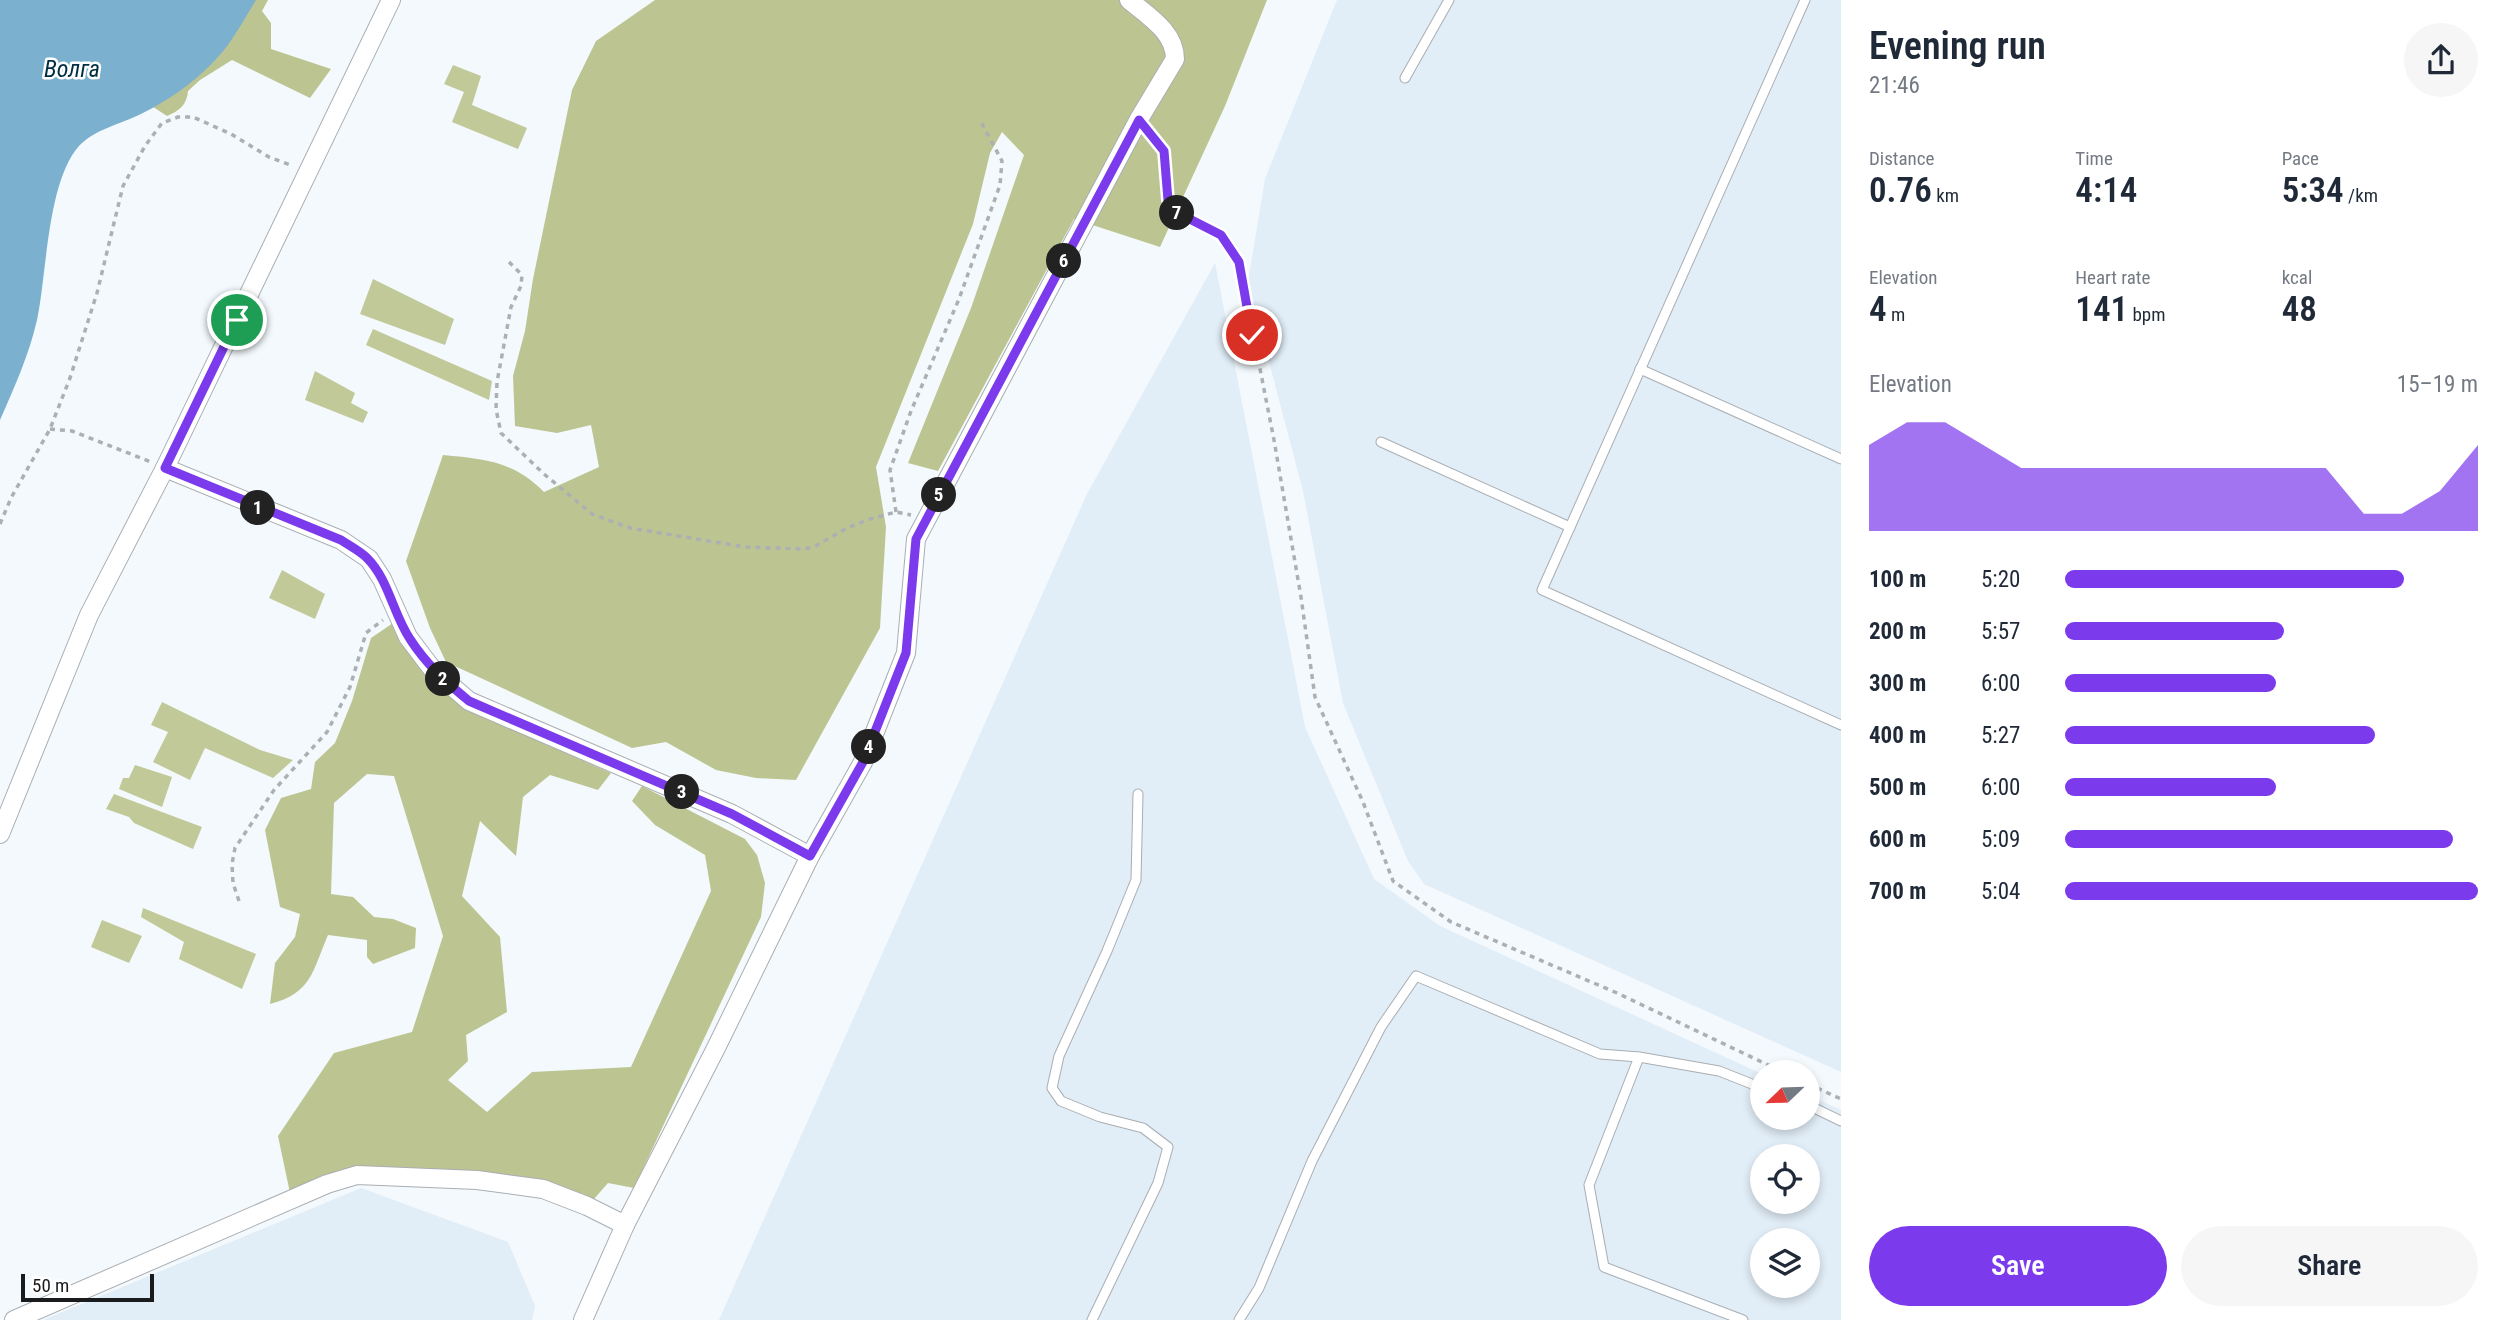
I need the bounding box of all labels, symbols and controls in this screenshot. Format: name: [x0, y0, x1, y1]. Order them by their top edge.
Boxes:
button: share: [2404, 23, 2478, 97]
text: Evening run: [1869, 24, 2046, 68]
water label: Волга: [44, 55, 100, 83]
text: 21:46: [1869, 72, 1920, 99]
text: Distance: [1869, 147, 1934, 170]
text: Time: [2075, 147, 2113, 170]
text: Pace: [2282, 147, 2319, 170]
text: 0.76: [1869, 170, 1932, 211]
text: 4:14: [2075, 170, 2137, 211]
text: 5:34: [2282, 170, 2344, 211]
text: km: [1932, 184, 1959, 207]
text: /km: [2344, 184, 2378, 207]
pin: 7: [1160, 196, 1194, 230]
text: 7: [1172, 201, 1181, 224]
pin: 6: [1046, 244, 1082, 278]
text: 6: [1059, 249, 1068, 272]
text: Elevation: [1869, 266, 1937, 289]
text: Heart rate: [2075, 266, 2150, 289]
text: kcal: [2282, 266, 2312, 289]
text: 4: [1869, 289, 1887, 330]
text: 141: [2075, 289, 2128, 330]
text: 48: [2282, 289, 2317, 330]
pin: [207, 290, 267, 350]
icon: arrive: [218, 301, 256, 339]
text: m: [1887, 303, 1905, 326]
text: bpm: [2128, 303, 2166, 326]
pin: [1222, 305, 1282, 365]
icon: check: [1233, 316, 1271, 354]
text: Elevation: [1869, 371, 1952, 398]
text: 15–19 m: [2397, 371, 2478, 398]
pin: 5: [922, 477, 956, 512]
text: 5: [934, 483, 943, 506]
pin: 1: [240, 490, 276, 526]
text: 1: [253, 496, 262, 519]
text: 100 m: [1869, 566, 1926, 593]
text: 5:20: [1981, 566, 2020, 593]
text: 200 m: [1869, 618, 1926, 645]
text: 5:57: [1981, 618, 2020, 645]
pin: 2: [426, 662, 460, 696]
text: 2: [438, 667, 447, 690]
text: 300 m: [1869, 670, 1926, 697]
text: 6:00: [1981, 670, 2020, 697]
text: 400 m: [1869, 722, 1926, 749]
text: 5:27: [1981, 722, 2020, 749]
pin: 4: [852, 730, 886, 764]
text: 4: [864, 735, 873, 758]
pin: 3: [664, 774, 700, 810]
text: 500 m: [1869, 774, 1926, 801]
text: 6:00: [1981, 774, 2020, 801]
text: 3: [677, 780, 686, 803]
text: 600 m: [1869, 826, 1926, 853]
text: 5:09: [1981, 826, 2020, 853]
text: 700 m: [1869, 878, 1926, 905]
text: 5:04: [1981, 878, 2020, 905]
north arrow: [1750, 1060, 1820, 1130]
map controls: [1750, 1060, 1820, 1298]
button: locate: [1750, 1144, 1820, 1214]
button: Save: [1869, 1226, 2167, 1306]
button: Share: [2181, 1226, 2478, 1306]
button: layers: [1750, 1228, 1820, 1298]
scale bar: [21, 1271, 154, 1303]
text: 50 m: [32, 1274, 69, 1297]

